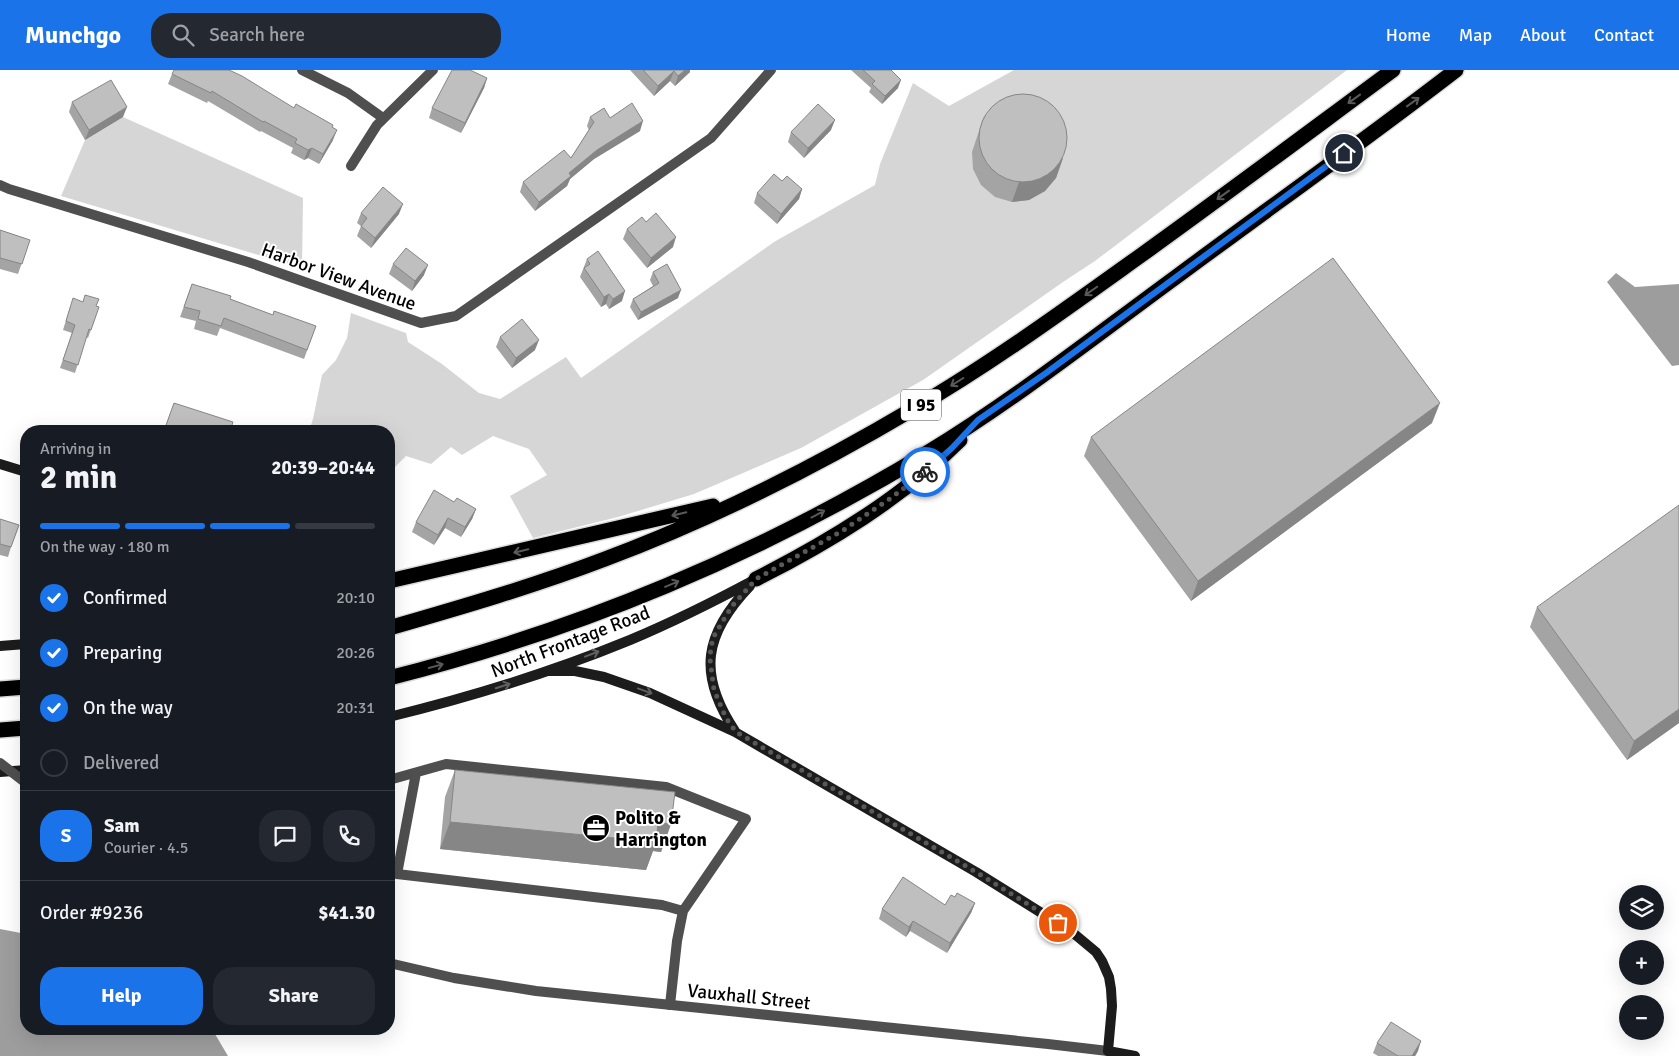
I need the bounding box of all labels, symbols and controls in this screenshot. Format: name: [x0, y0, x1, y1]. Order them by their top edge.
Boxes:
search box: [151, 13, 501, 58]
text: Munchgo: [25, 20, 121, 50]
icon: search: [169, 21, 197, 49]
text: Search here: [209, 23, 305, 47]
text: Home: [1386, 24, 1431, 46]
text: Map: [1459, 24, 1492, 46]
text: About: [1520, 24, 1566, 46]
text: Contact: [1594, 24, 1654, 46]
one-way arrow: [1347, 94, 1361, 104]
one-way arrow: [1406, 97, 1420, 107]
pin: [1323, 132, 1365, 174]
icon: home: [1330, 139, 1358, 167]
one-way arrow: [1217, 190, 1230, 201]
street label: Harbor View Avenue: [258, 238, 419, 316]
one-way arrow: [1085, 286, 1099, 296]
one-way arrow: [951, 378, 965, 388]
road number: I 95: [901, 390, 941, 420]
text: Arriving in: [40, 439, 111, 459]
courier: [900, 447, 950, 497]
text: 20:39–20:44: [271, 456, 375, 480]
text: 2 min: [40, 458, 117, 497]
icon: bike: [911, 458, 939, 486]
one-way arrow: [811, 509, 826, 519]
one-way arrow: [671, 510, 687, 519]
text: On the way · 180 m: [40, 537, 170, 557]
one-way arrow: [513, 547, 529, 556]
one-way arrow: [664, 579, 679, 589]
icon: check: [40, 584, 68, 612]
text: Confirmed: [83, 586, 167, 610]
text: 20:10: [336, 588, 375, 608]
street label: North Frontage Road: [487, 601, 653, 683]
icon: check: [40, 639, 68, 667]
text: Preparing: [83, 641, 162, 665]
text: 20:26: [336, 643, 375, 663]
one-way arrow: [585, 649, 600, 658]
one-way arrow: [427, 661, 443, 670]
one-way arrow: [495, 680, 511, 690]
one-way arrow: [637, 687, 652, 696]
icon: check: [40, 694, 68, 722]
text: On the way: [83, 696, 173, 720]
text: 20:31: [336, 698, 375, 718]
text: Delivered: [83, 751, 159, 775]
place label: Polito & Harrington: [615, 806, 707, 852]
button: chat: [259, 810, 311, 862]
button: phone: [323, 810, 375, 862]
office icon: Polito & Harrington: [581, 813, 611, 843]
text: Sam: [104, 814, 140, 838]
text: S: [61, 824, 71, 848]
text: Courier · 4.5: [104, 838, 188, 858]
map controls: [1619, 885, 1664, 1040]
button: layers: [1619, 885, 1664, 930]
text: Order #9236: [40, 901, 143, 925]
text: $41.30: [318, 901, 375, 925]
pin: [1037, 902, 1079, 944]
icon: bag: [1044, 909, 1072, 937]
button: +: [1619, 940, 1664, 985]
button: Help: [40, 967, 203, 1025]
button: Share: [213, 967, 375, 1025]
street label: Vauxhall Street: [686, 979, 812, 1015]
button: −: [1619, 995, 1664, 1040]

